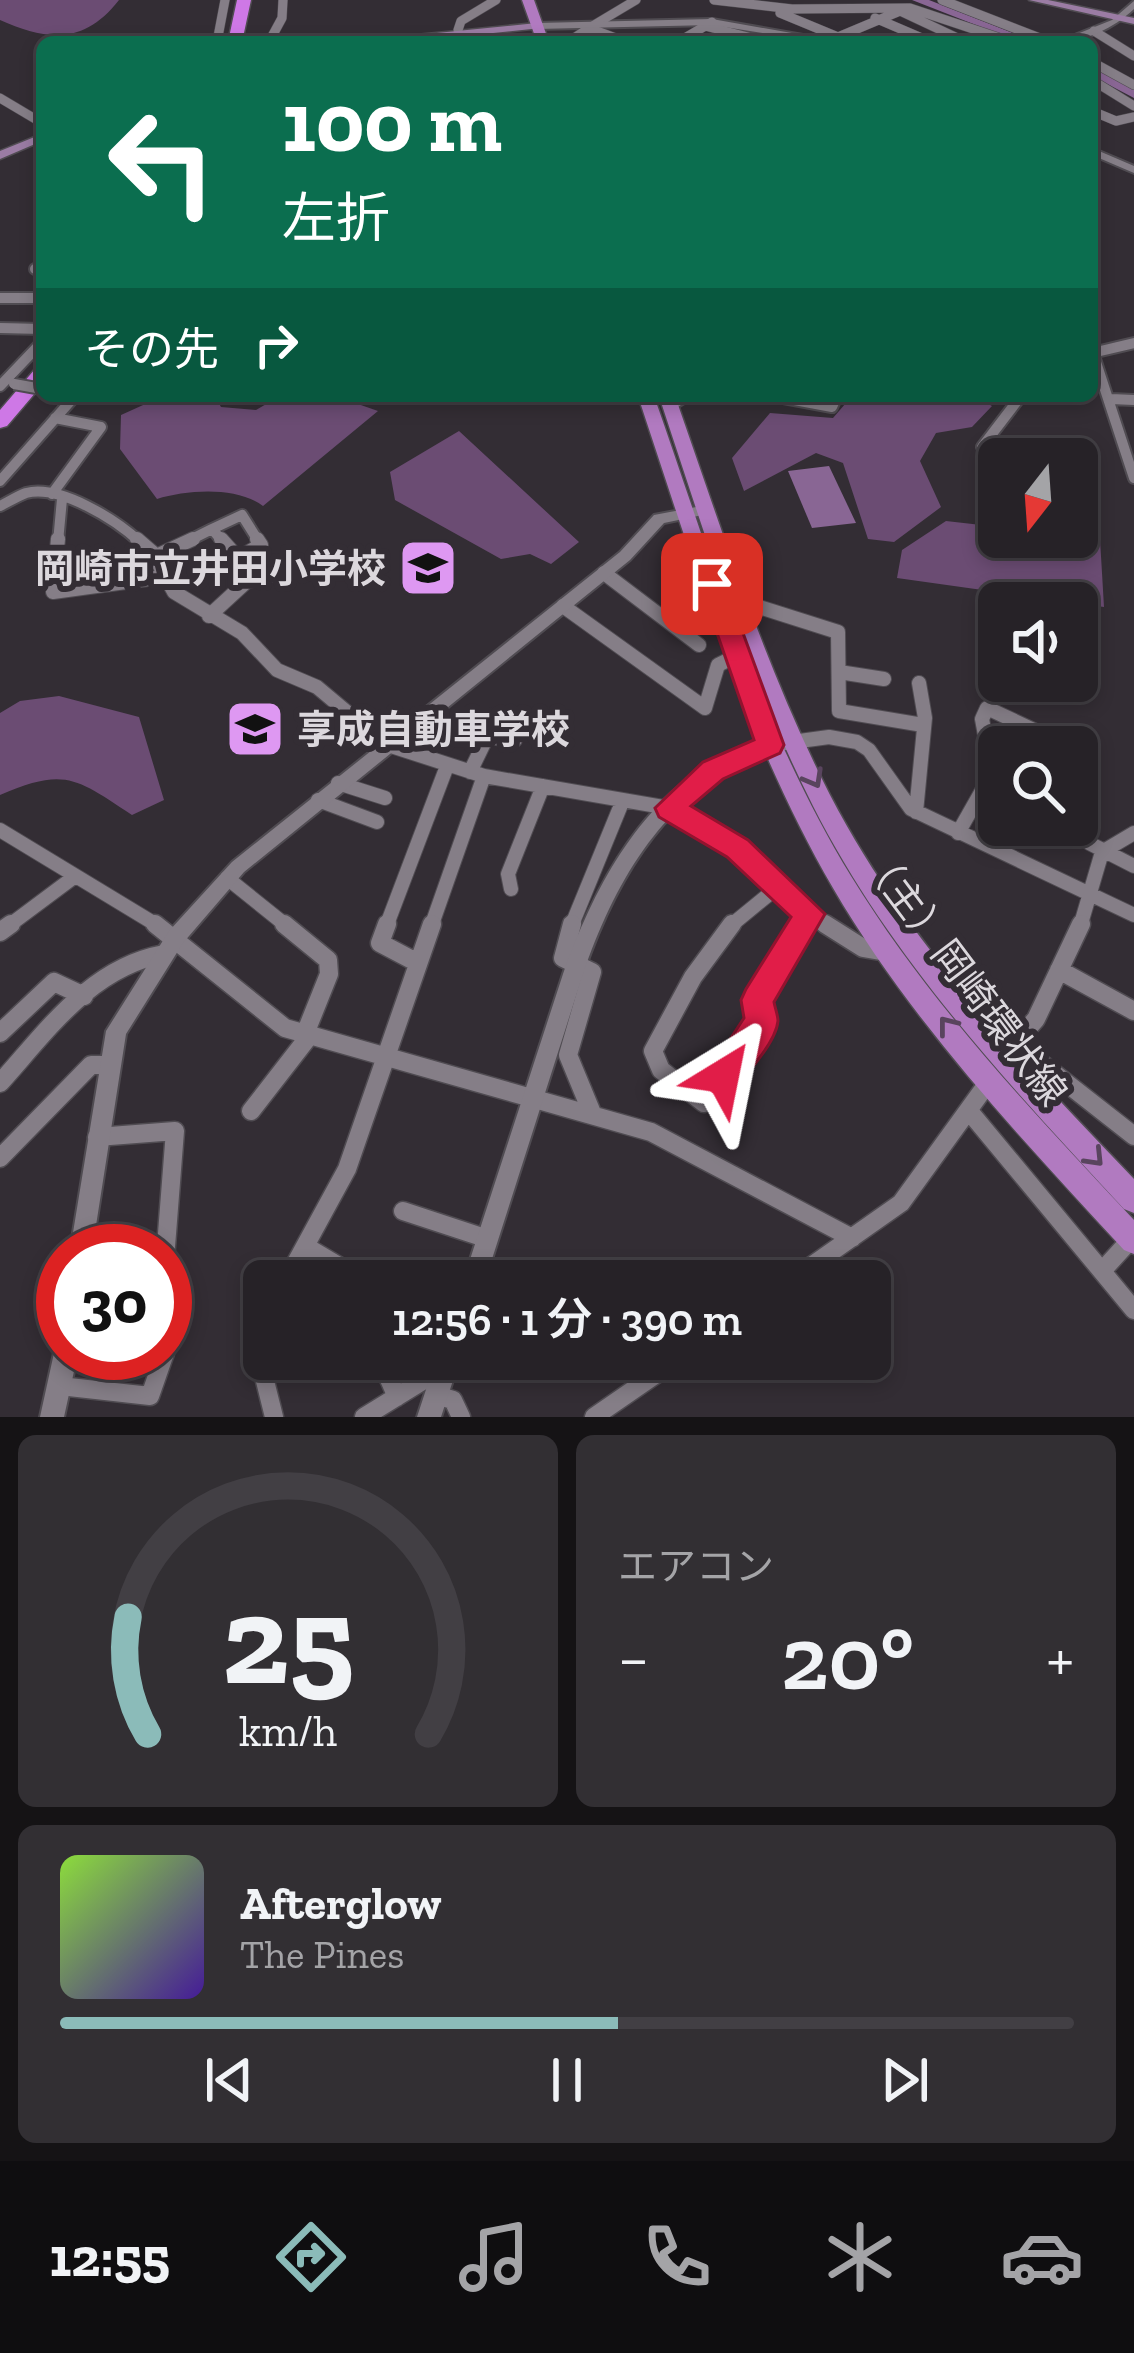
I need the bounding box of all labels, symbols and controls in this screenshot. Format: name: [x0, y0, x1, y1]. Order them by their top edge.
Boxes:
text: 100 m: [282, 72, 502, 173]
icon: left: [84, 84, 240, 240]
text: 左折: [282, 186, 390, 251]
icon: right: [243, 312, 309, 378]
text: その先: [84, 323, 219, 377]
north arrow: [978, 438, 1098, 558]
map controls: [978, 438, 1098, 846]
pin: [661, 533, 763, 635]
school or university icon: 岡崎市立井田小学校: [397, 537, 459, 599]
place label: 岡崎市立井田小学校: [35, 545, 386, 592]
icon: arrive: [679, 551, 745, 617]
button: sound: [978, 582, 1098, 702]
school or university icon: 享成自動車学校: [224, 698, 286, 760]
place label: 享成自動車学校: [297, 706, 570, 753]
button: search: [978, 726, 1098, 846]
one-way arrow: [800, 767, 823, 788]
street label: （主）岡崎環状線: [851, 837, 1077, 1115]
position arrow: [660, 1013, 786, 1139]
one-way arrow: [940, 1017, 961, 1039]
one-way arrow: [1081, 1145, 1103, 1166]
speed limit sign: 30: [36, 1224, 192, 1380]
text: 12:56 · 1 分 · 390 m: [392, 1293, 742, 1347]
text: エアコン: [618, 1543, 774, 1590]
text: 25: [222, 1565, 354, 1715]
text: 20°: [781, 1604, 914, 1712]
text: −: [618, 1619, 649, 1698]
text: +: [1046, 1619, 1074, 1698]
text: km/h: [239, 1706, 337, 1757]
text: Afterglow: [240, 1877, 441, 1931]
text: The Pines: [240, 1931, 404, 1978]
icon: previous: [196, 2047, 262, 2113]
icon: pause: [534, 2047, 600, 2113]
icon: next: [872, 2047, 938, 2113]
icon: directions: [269, 2215, 353, 2299]
icon: music: [452, 2215, 536, 2299]
icon: phone: [635, 2215, 719, 2299]
icon: climate: [818, 2215, 902, 2299]
icon: car: [1000, 2215, 1084, 2299]
text: 12:55: [49, 2225, 170, 2290]

